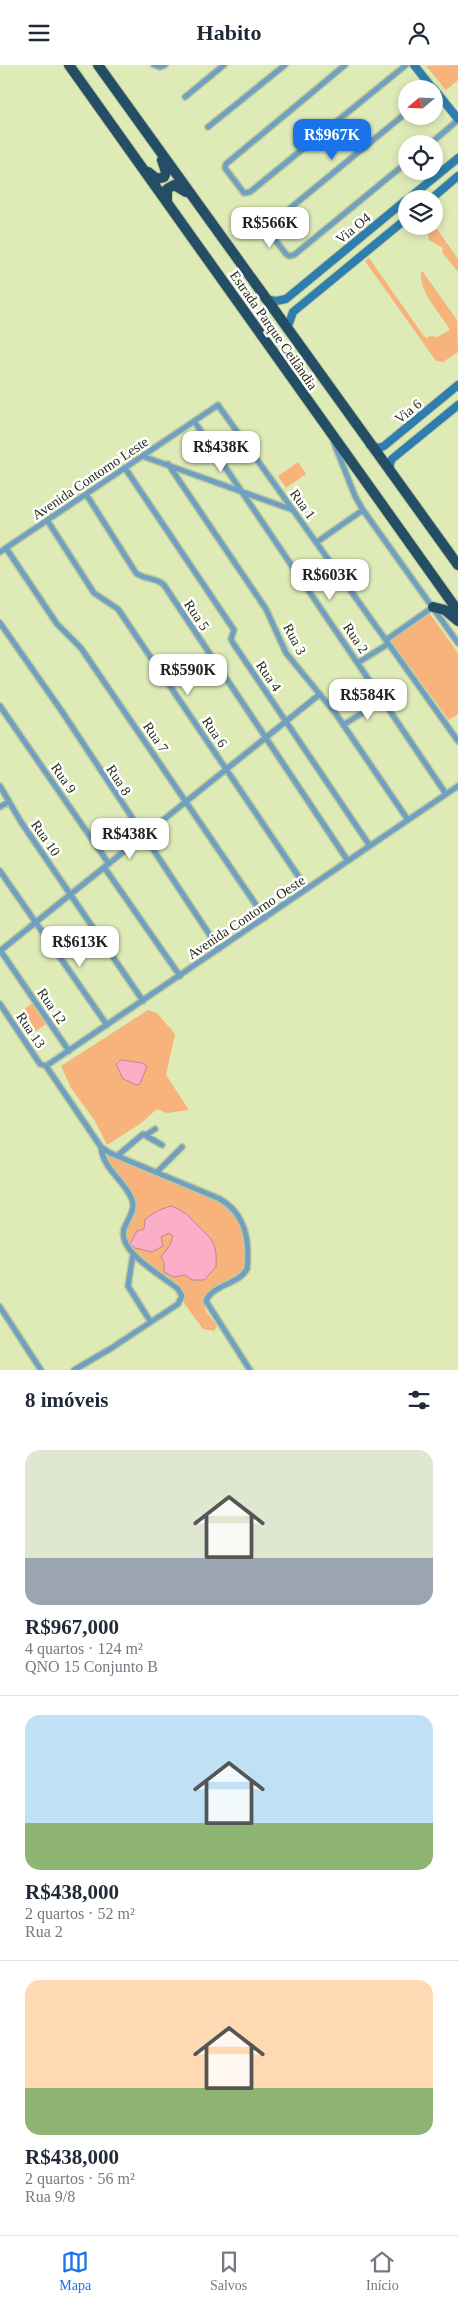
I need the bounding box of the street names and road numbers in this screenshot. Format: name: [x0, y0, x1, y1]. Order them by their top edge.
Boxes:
street label: Via O4: [333, 210, 374, 247]
street label: Estrada Parque Ceilândia: [227, 268, 321, 393]
street label: Via 6: [392, 396, 425, 427]
street label: Avenida Contorno Leste: [29, 434, 151, 523]
street label: Rua 1: [287, 487, 318, 522]
street label: Rua 5: [181, 597, 212, 633]
street label: Rua 2: [340, 620, 371, 656]
street label: Rua 3: [280, 621, 309, 657]
street label: Rua 4: [253, 658, 284, 694]
street label: Rua 6: [199, 714, 230, 750]
street label: Rua 7: [140, 719, 171, 755]
street label: Rua 9: [48, 760, 79, 796]
street label: Rua 8: [103, 762, 134, 798]
street label: Rua 10: [28, 818, 63, 859]
street label: Avenida Contorno Oeste: [185, 873, 308, 962]
street label: Rua 12: [34, 985, 69, 1027]
street label: Rua 13: [13, 1009, 48, 1051]

